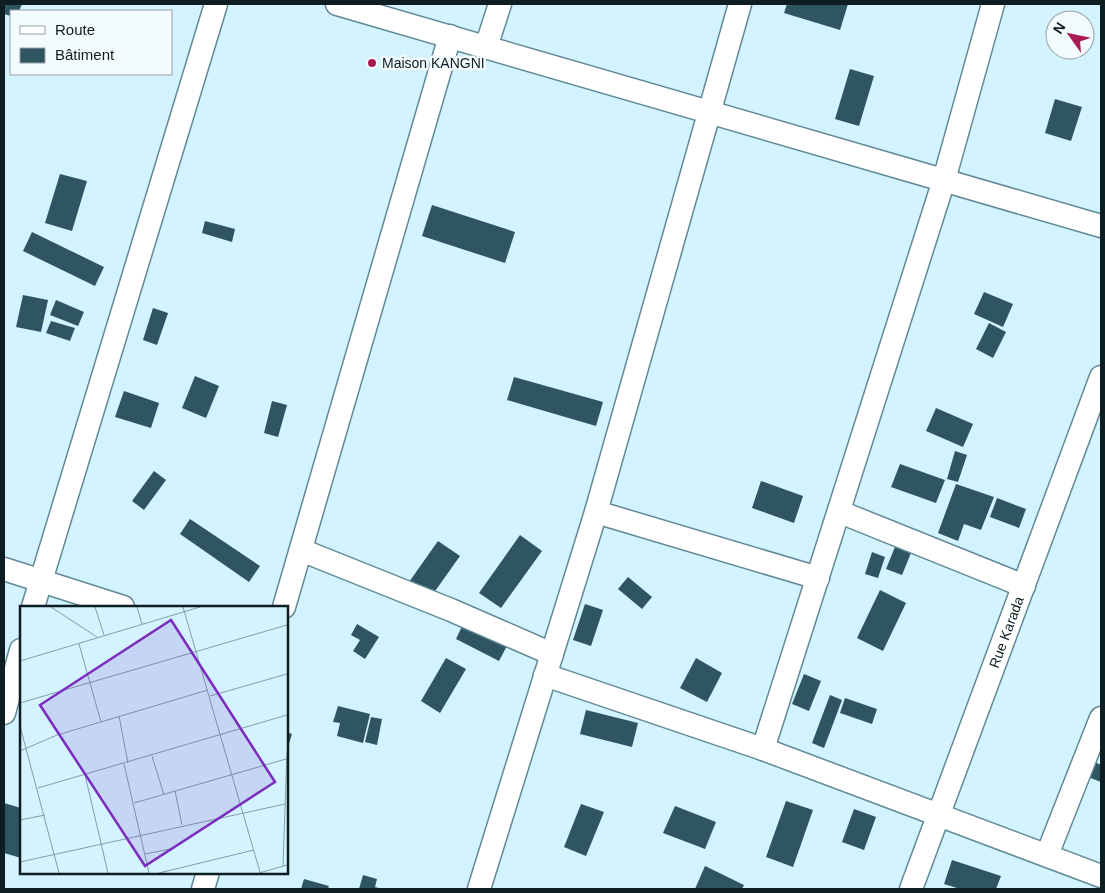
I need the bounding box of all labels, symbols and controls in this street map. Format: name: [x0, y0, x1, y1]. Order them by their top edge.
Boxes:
legend: [10, 10, 172, 75]
north arrow: [1045, 10, 1095, 60]
text: N: [1050, 19, 1069, 37]
text: Route: [55, 21, 95, 38]
text: Bâtiment: [55, 46, 115, 63]
place label: Maison KANGNI: [382, 55, 485, 71]
marker: Maison KANGNI: [366, 57, 378, 69]
street label: Rue Karada: [986, 594, 1027, 670]
inset map: [20, 606, 288, 873]

